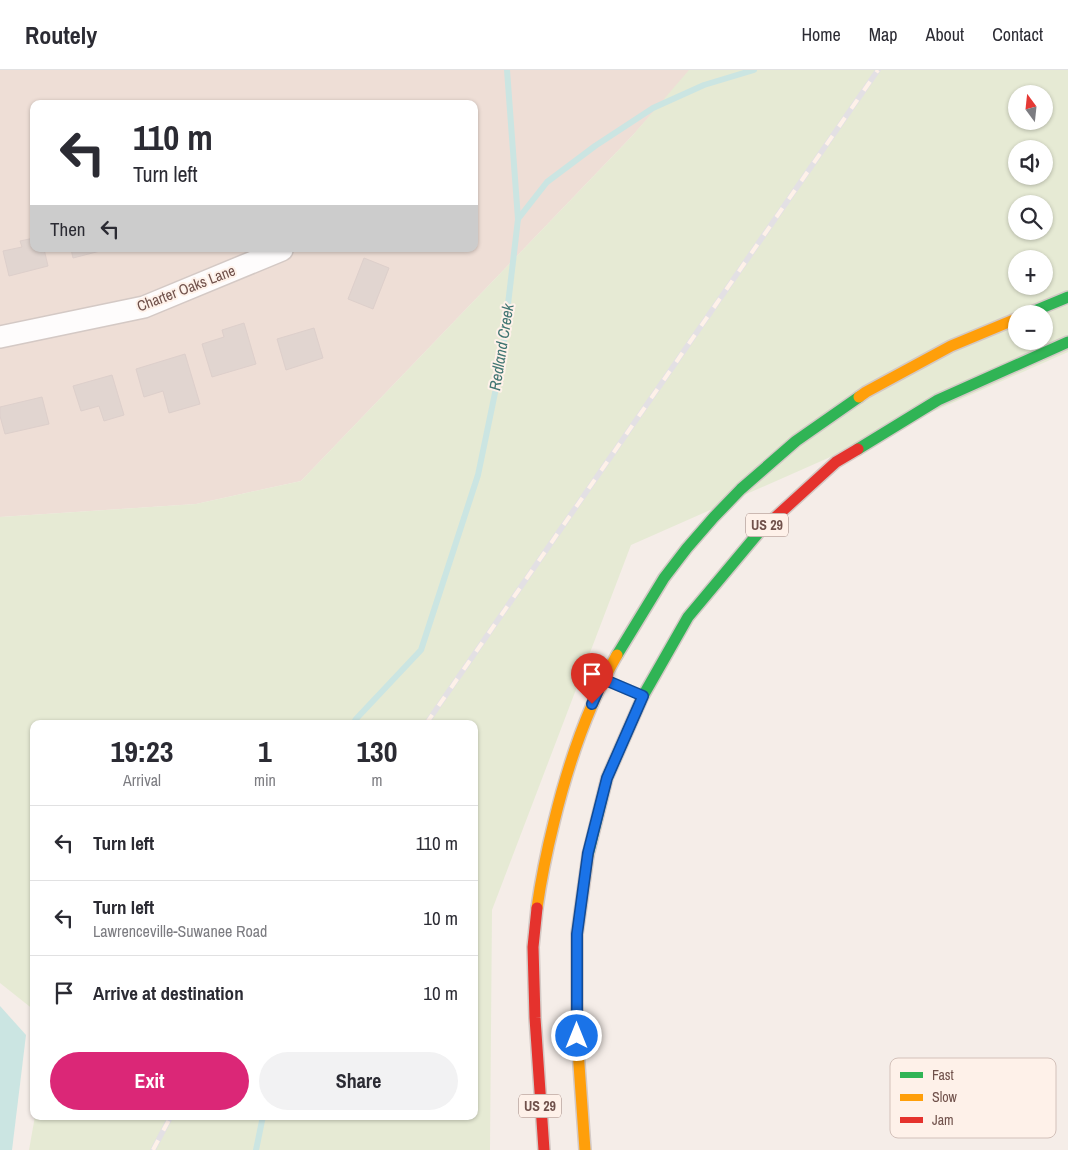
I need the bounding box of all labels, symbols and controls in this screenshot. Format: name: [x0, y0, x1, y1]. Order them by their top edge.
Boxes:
text: Routely: [25, 19, 97, 51]
text: Home: [801, 22, 841, 47]
text: Map: [869, 22, 898, 47]
text: About: [926, 22, 964, 47]
text: Contact: [992, 22, 1043, 47]
north arrow: [1008, 85, 1052, 130]
map controls: [1008, 85, 1053, 350]
text: 110 m: [133, 114, 213, 161]
icon: left: [50, 120, 115, 185]
button: sound: [1008, 140, 1053, 185]
text: Turn left: [133, 159, 198, 189]
button: search: [1008, 195, 1053, 240]
icon: left: [96, 215, 124, 243]
text: Then: [50, 216, 86, 242]
button: +: [1008, 250, 1053, 295]
street label: Charter Oaks Lane: [134, 260, 238, 316]
water label: Redland Creek: [483, 302, 519, 392]
button: −: [1008, 305, 1053, 350]
road number: US 29: [746, 514, 788, 536]
pin: [571, 653, 613, 704]
icon: arrive: [578, 660, 606, 688]
text: 19:23: [111, 731, 173, 771]
text: 1: [258, 731, 272, 771]
text: 130: [356, 731, 397, 771]
text: Arrival: [123, 769, 161, 791]
text: min: [254, 769, 276, 791]
text: m: [371, 769, 382, 791]
icon: left: [50, 829, 78, 857]
text: Turn left: [93, 830, 154, 856]
text: 110 m: [416, 830, 458, 856]
text: Turn left: [93, 894, 154, 920]
icon: left: [50, 904, 78, 932]
text: 10 m: [423, 905, 458, 931]
text: Lawrenceville-Suwanee Road: [93, 920, 267, 942]
icon: arrive: [50, 979, 78, 1007]
text: Arrive at destination: [93, 980, 244, 1006]
text: 10 m: [423, 980, 458, 1006]
position arrow: [550, 1009, 602, 1061]
button: Exit: [50, 1052, 249, 1110]
button: Share: [259, 1052, 458, 1110]
legend: [890, 1058, 1056, 1138]
text: Fast: [932, 1066, 954, 1084]
text: Slow: [932, 1088, 958, 1106]
road number: US 29: [519, 1094, 561, 1118]
text: Jam: [932, 1111, 954, 1129]

